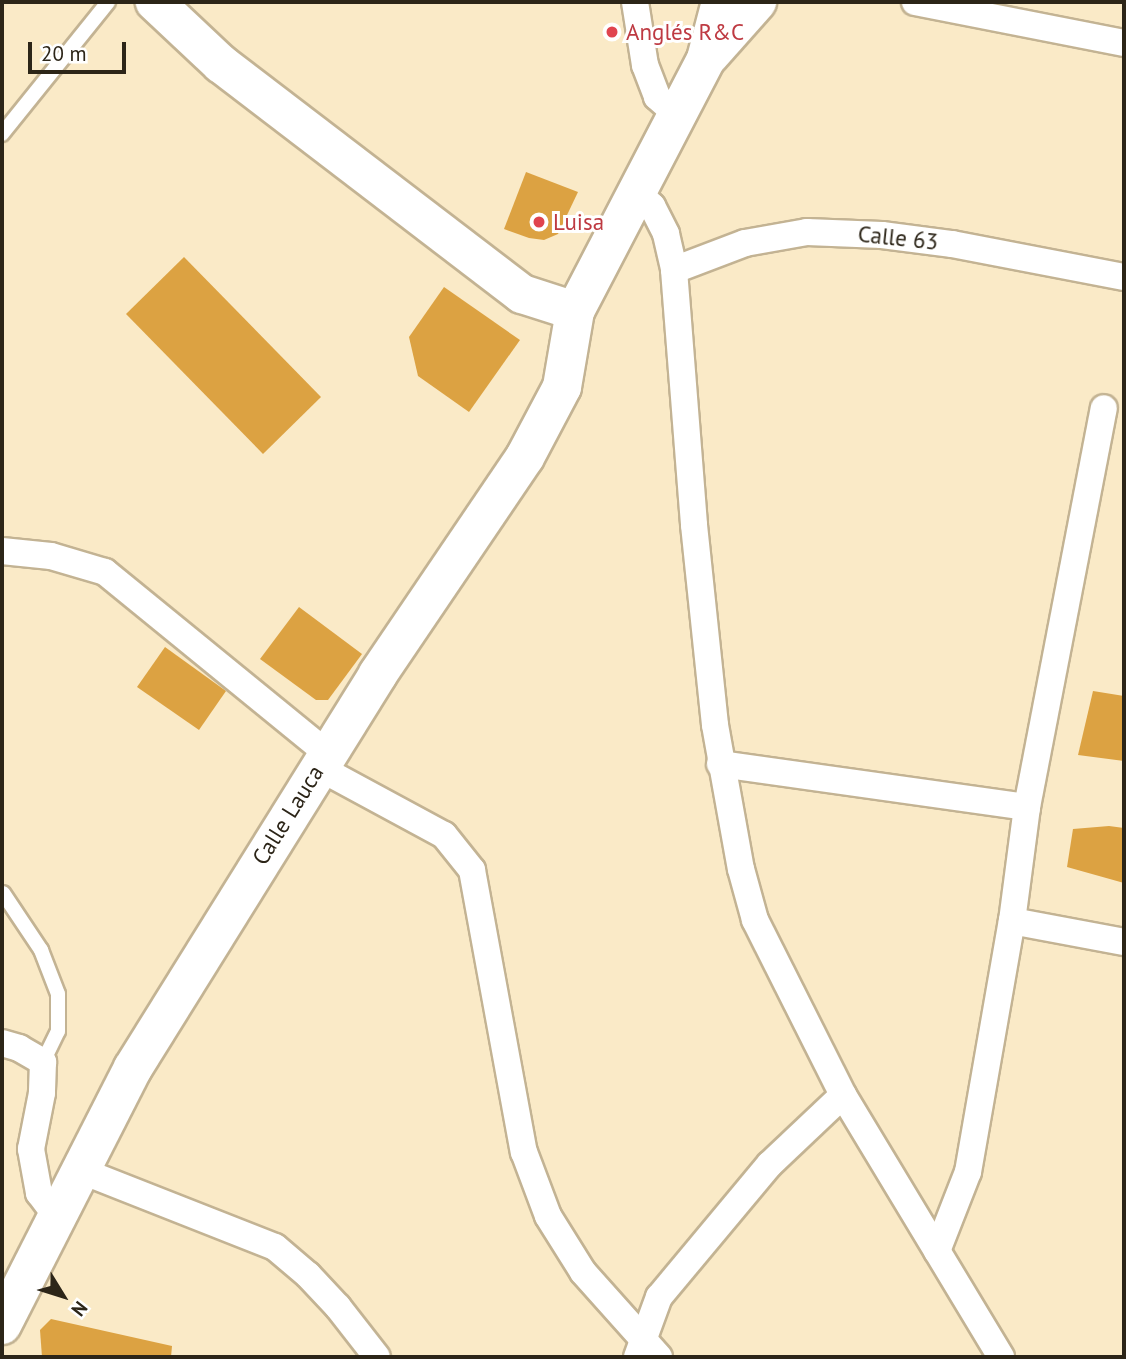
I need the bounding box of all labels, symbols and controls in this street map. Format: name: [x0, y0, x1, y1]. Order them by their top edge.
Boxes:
place label: Anglés R&C: [626, 18, 744, 46]
marker: Anglés R&C: [604, 24, 620, 40]
scale bar: [32, 28, 130, 72]
text: 20 m: [41, 40, 87, 67]
place label: Luisa: [553, 208, 604, 236]
marker: Luisa: [531, 214, 547, 230]
street label: Calle 63: [857, 220, 939, 256]
street label: Calle Lauca: [247, 760, 329, 870]
north arrow: [28, 1261, 98, 1331]
text: N: [66, 1297, 93, 1321]

